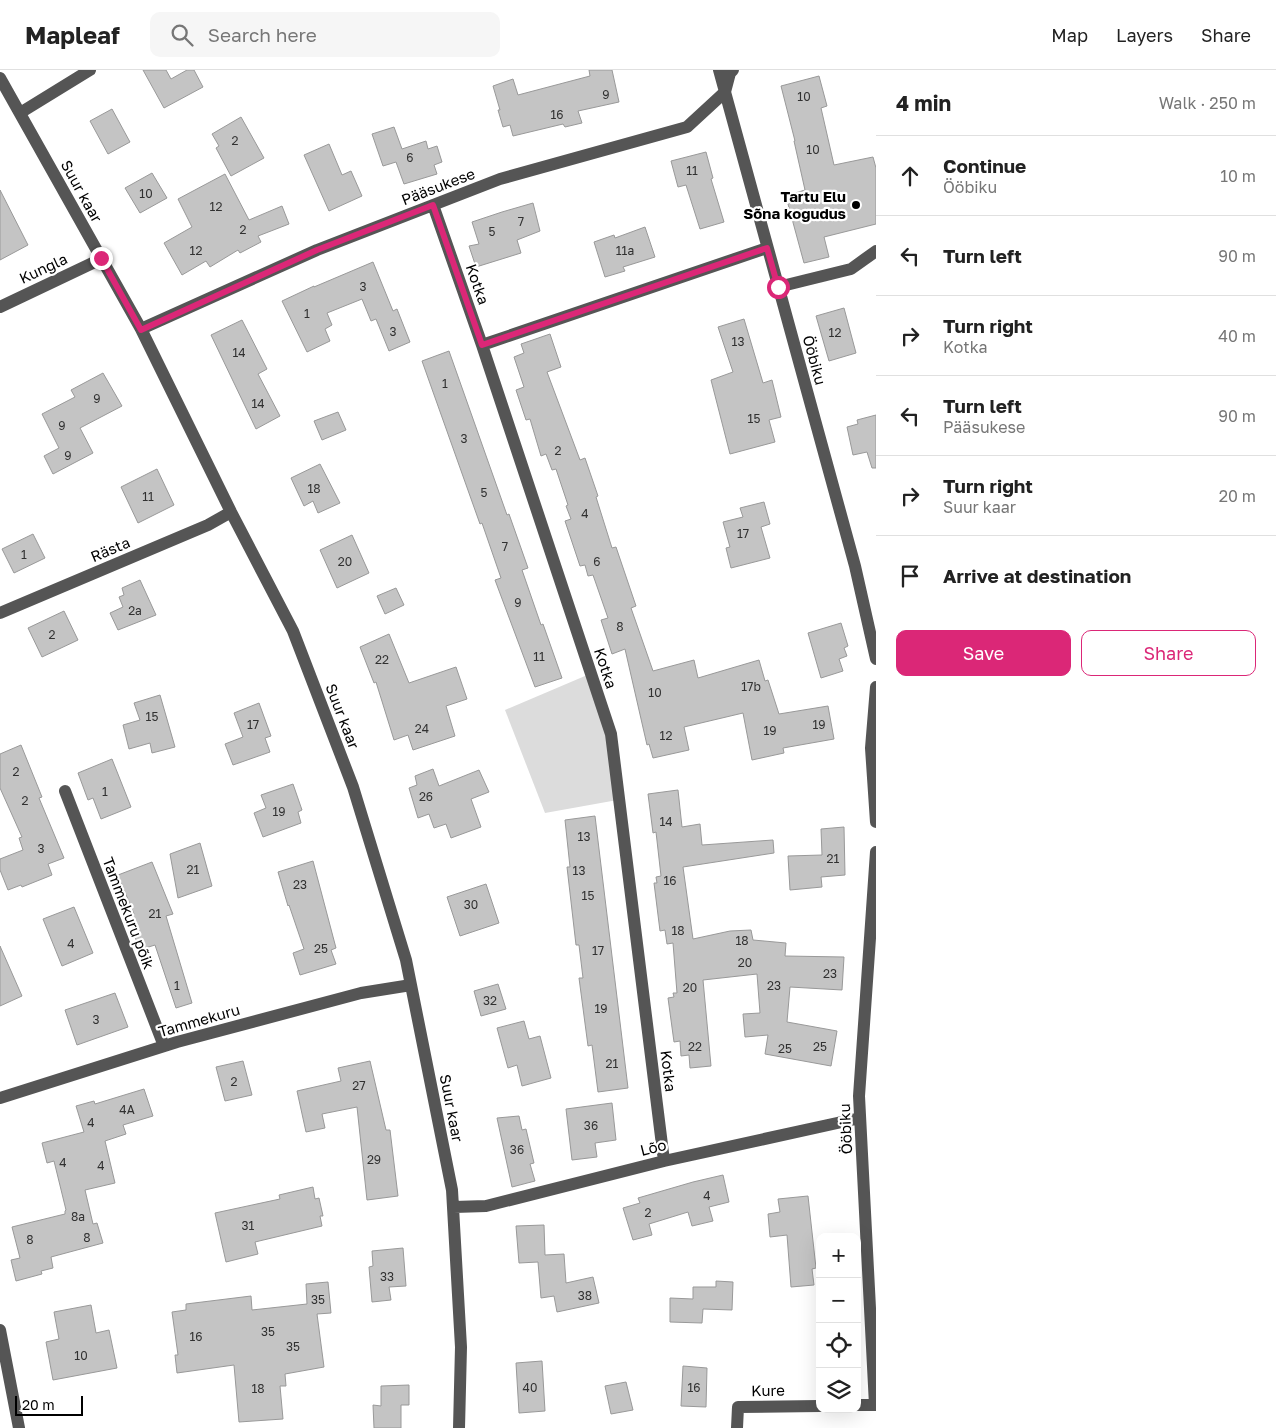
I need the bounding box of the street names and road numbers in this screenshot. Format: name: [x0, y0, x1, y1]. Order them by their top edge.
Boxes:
street label: Suur kaar: [58, 157, 107, 225]
street label: Pääsukese: [399, 164, 478, 208]
street label: Kungla: [16, 249, 70, 287]
street label: Kotka: [463, 261, 493, 307]
street label: Ööbiku: [800, 333, 830, 387]
street label: Rästa: [88, 533, 132, 565]
street label: Kotka: [591, 645, 621, 691]
street label: Suur kaar: [322, 681, 364, 751]
street label: Tammekuru põik: [99, 854, 159, 972]
street label: Tammekuru: [156, 1000, 242, 1040]
street label: Kotka: [658, 1049, 680, 1093]
street label: Suur kaar: [437, 1073, 467, 1143]
street label: Ööbiku: [835, 1103, 855, 1155]
street label: Lõo: [638, 1135, 668, 1159]
street label: Kure: [751, 1381, 785, 1399]

